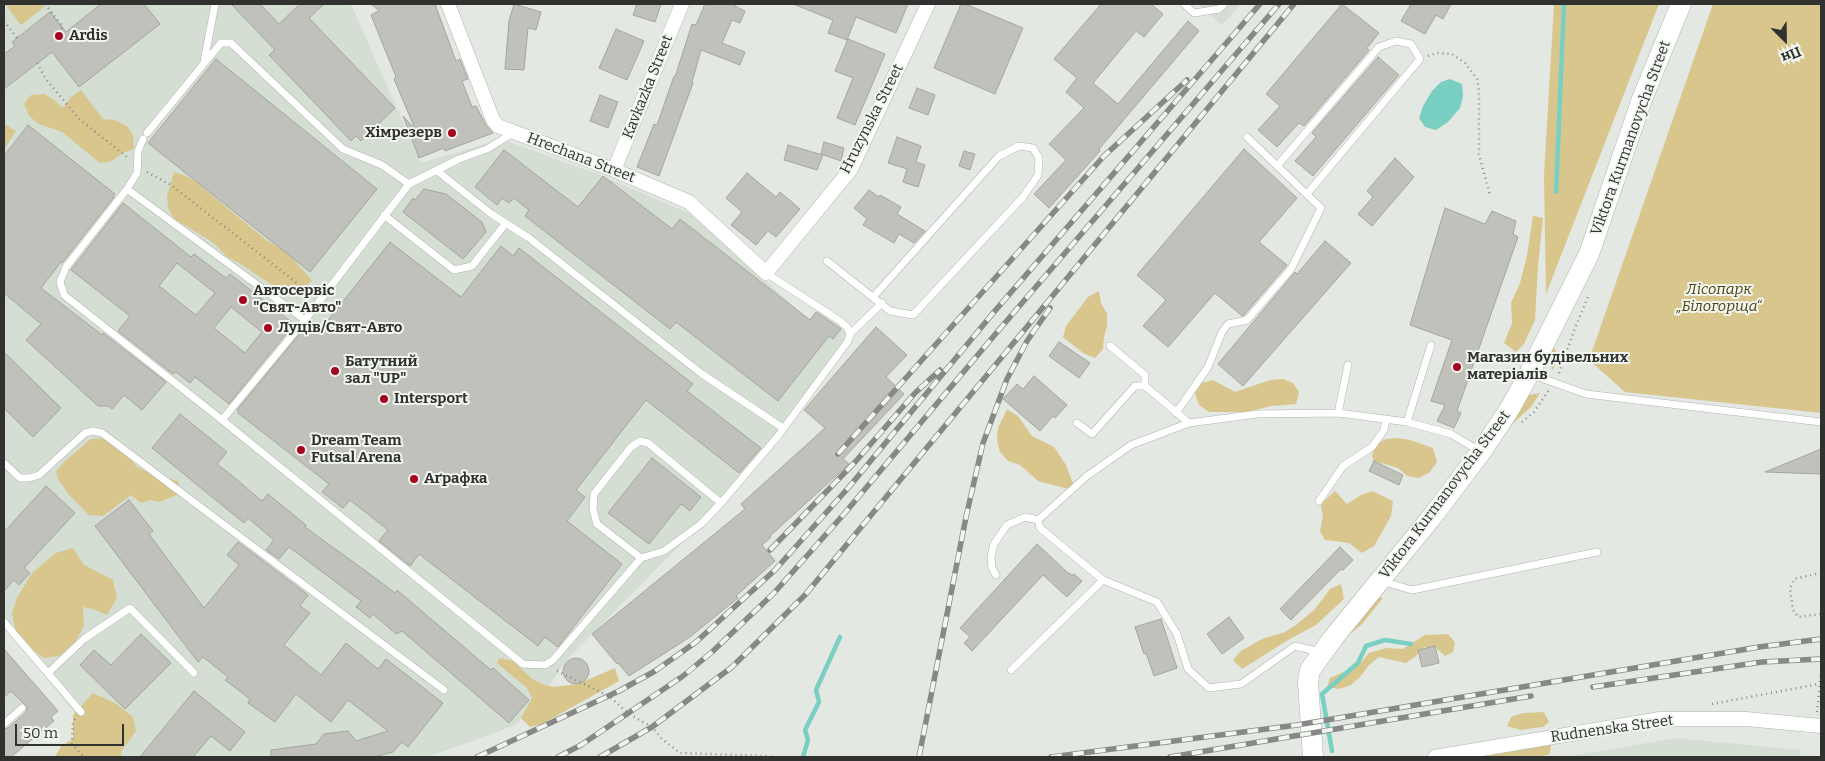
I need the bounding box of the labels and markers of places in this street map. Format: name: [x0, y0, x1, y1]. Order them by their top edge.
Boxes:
place label: Ardis: [69, 27, 108, 45]
marker: Ardis: [53, 30, 65, 42]
place label: Хімрезерв: [365, 124, 442, 142]
marker: Хімрезерв: [446, 127, 458, 139]
place label: Автосервіс "Свят-Авто": [253, 282, 342, 317]
marker: Автосервіс "Свят-Авто": [237, 294, 249, 306]
place label: Луців/Свят-Авто: [278, 319, 402, 337]
marker: Луців/Свят-Авто: [262, 322, 274, 334]
place label: Магазин будівельних матеріалів: [1467, 349, 1628, 384]
place label: Батутний зал "UP": [345, 353, 418, 388]
marker: Магазин будівельних матеріалів: [1451, 361, 1463, 373]
marker: Батутний зал "UP": [329, 365, 341, 377]
place label: Intersport: [394, 390, 468, 408]
marker: Intersport: [378, 393, 390, 405]
place label: Dream Team Futsal Arena: [311, 432, 401, 467]
marker: Dream Team Futsal Arena: [295, 444, 307, 456]
place label: Аґрафка: [424, 470, 487, 488]
marker: Аґрафка: [408, 473, 420, 485]

